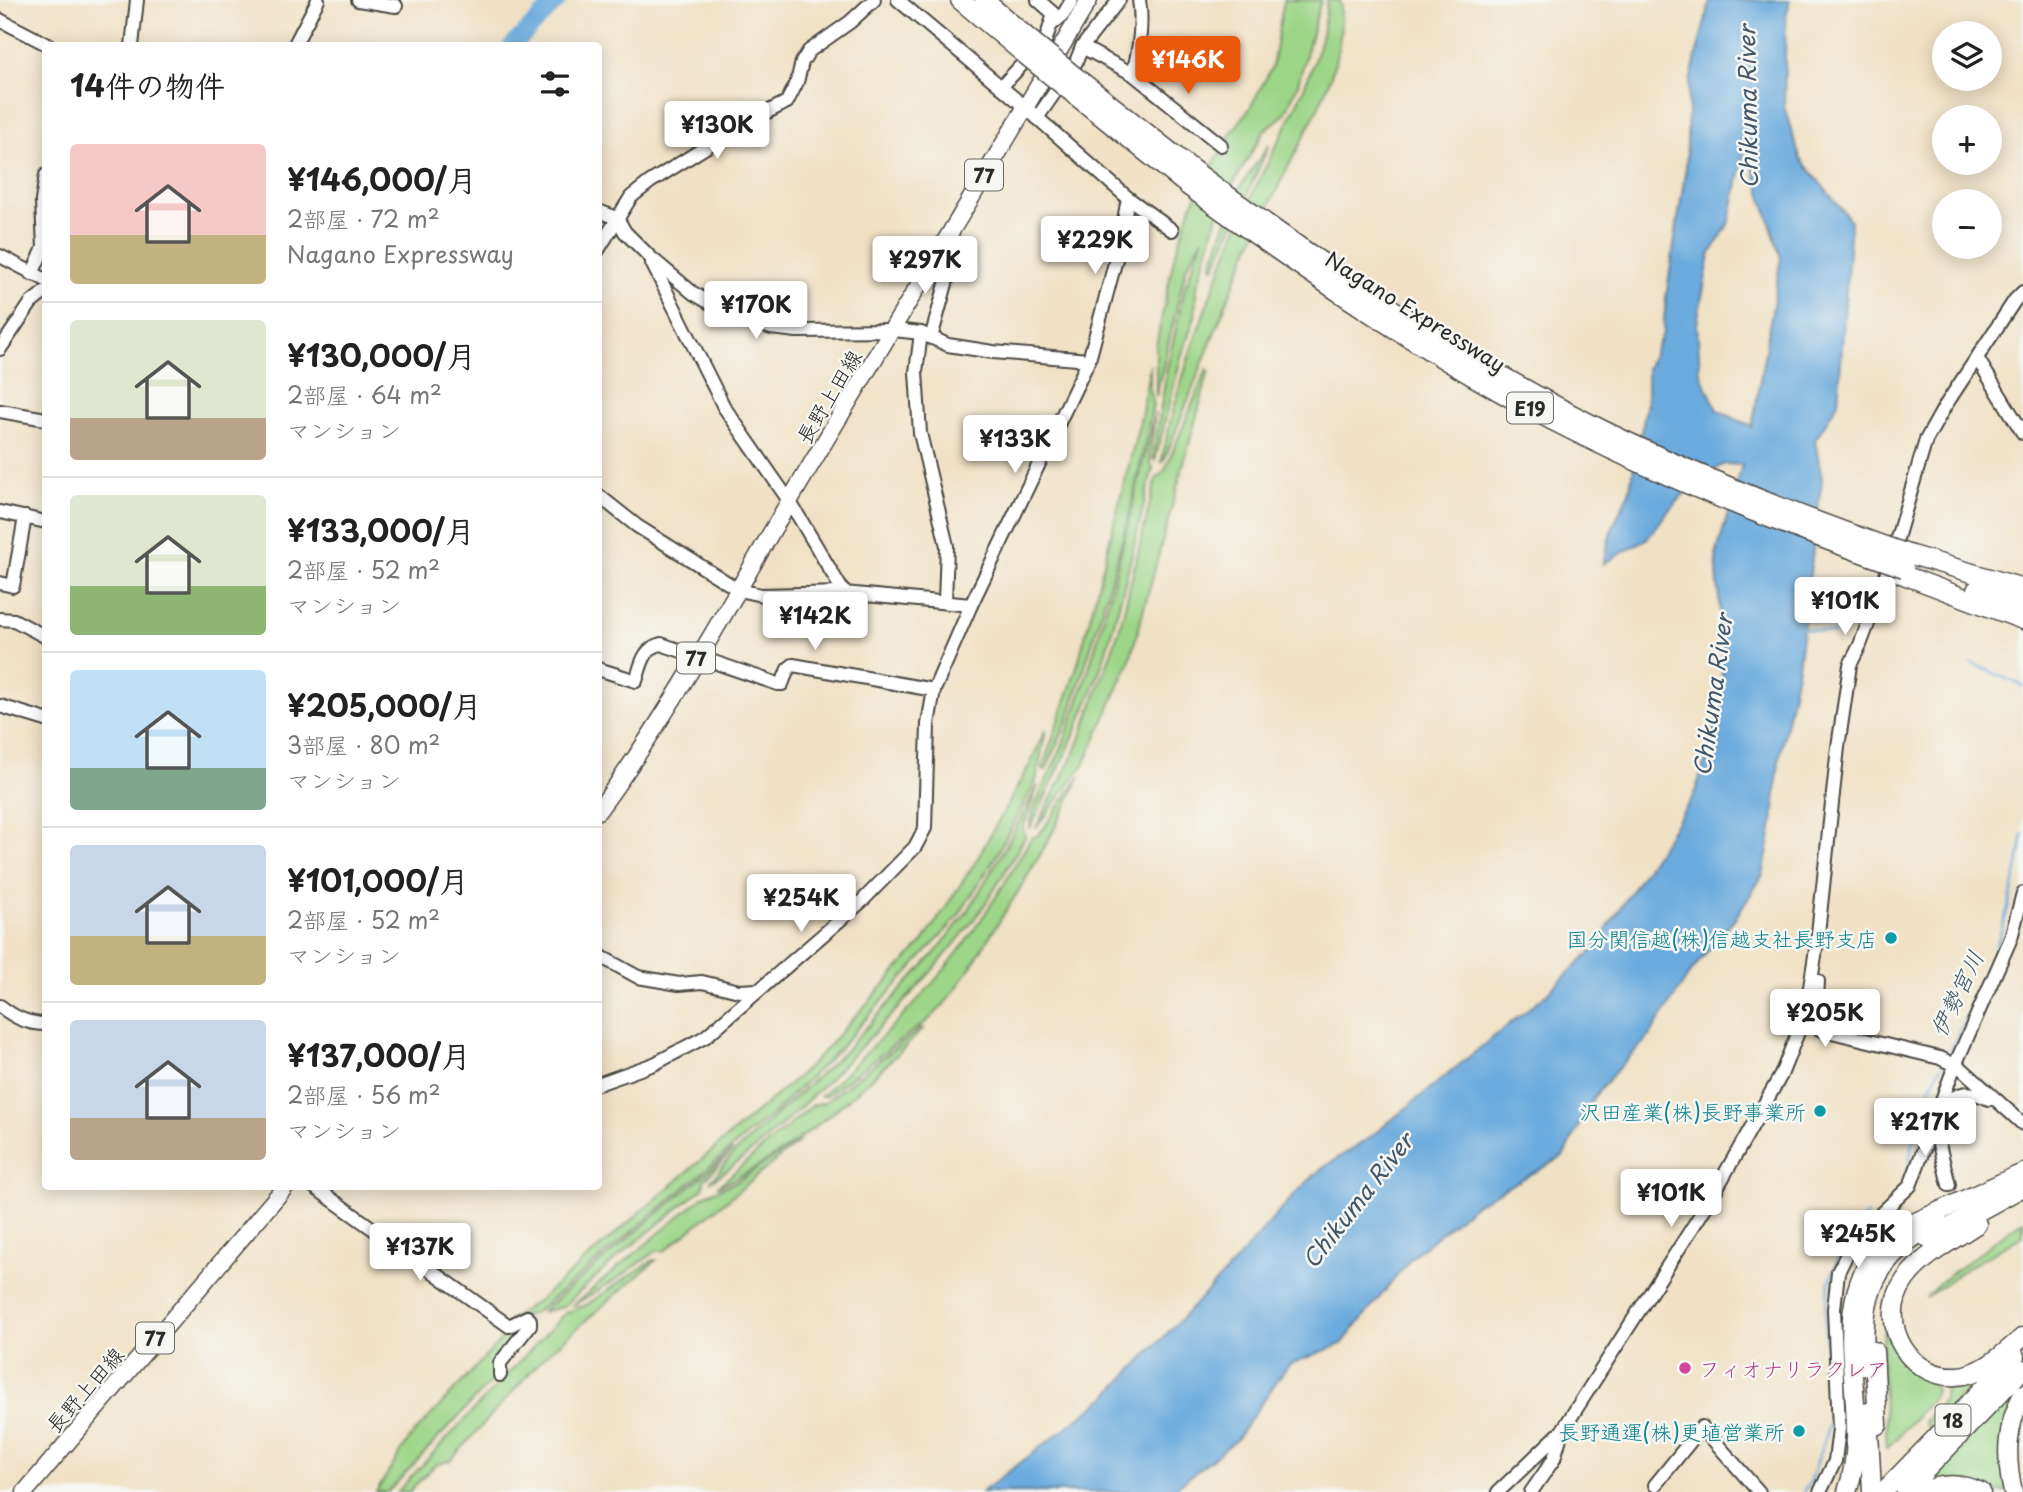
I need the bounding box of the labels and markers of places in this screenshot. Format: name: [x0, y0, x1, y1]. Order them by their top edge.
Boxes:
pin: ¥146K: [1139, 36, 1237, 96]
pin: ¥130K: [668, 102, 766, 161]
pin: ¥229K: [1046, 216, 1144, 276]
pin: ¥297K: [876, 236, 974, 296]
pin: ¥170K: [707, 282, 805, 341]
pin: ¥133K: [966, 416, 1064, 475]
pin: ¥101K: [1796, 578, 1894, 637]
pin: ¥142K: [766, 592, 864, 652]
pin: ¥254K: [752, 874, 850, 934]
place label: 国分関信越(株)信越支社長野支店: [1566, 922, 1877, 954]
marker: 国分関信越(株)信越支社長野支店: [1883, 930, 1899, 946]
pin: ¥205K: [1776, 990, 1874, 1049]
place label: 沢田産業(株)長野事業所: [1579, 1095, 1806, 1127]
pin: ¥217K: [1876, 1098, 1974, 1158]
marker: 沢田産業(株)長野事業所: [1812, 1103, 1828, 1119]
pin: ¥101K: [1622, 1170, 1720, 1229]
pin: ¥245K: [1809, 1210, 1907, 1270]
pin: ¥137K: [371, 1224, 469, 1283]
place label: フィオナリラクレア: [1699, 1352, 1888, 1384]
marker: フィオナリラクレア: [1677, 1360, 1693, 1376]
place label: 長野通運(株)更埴営業所: [1558, 1415, 1785, 1447]
marker: 長野通運(株)更埴営業所: [1791, 1423, 1807, 1439]

